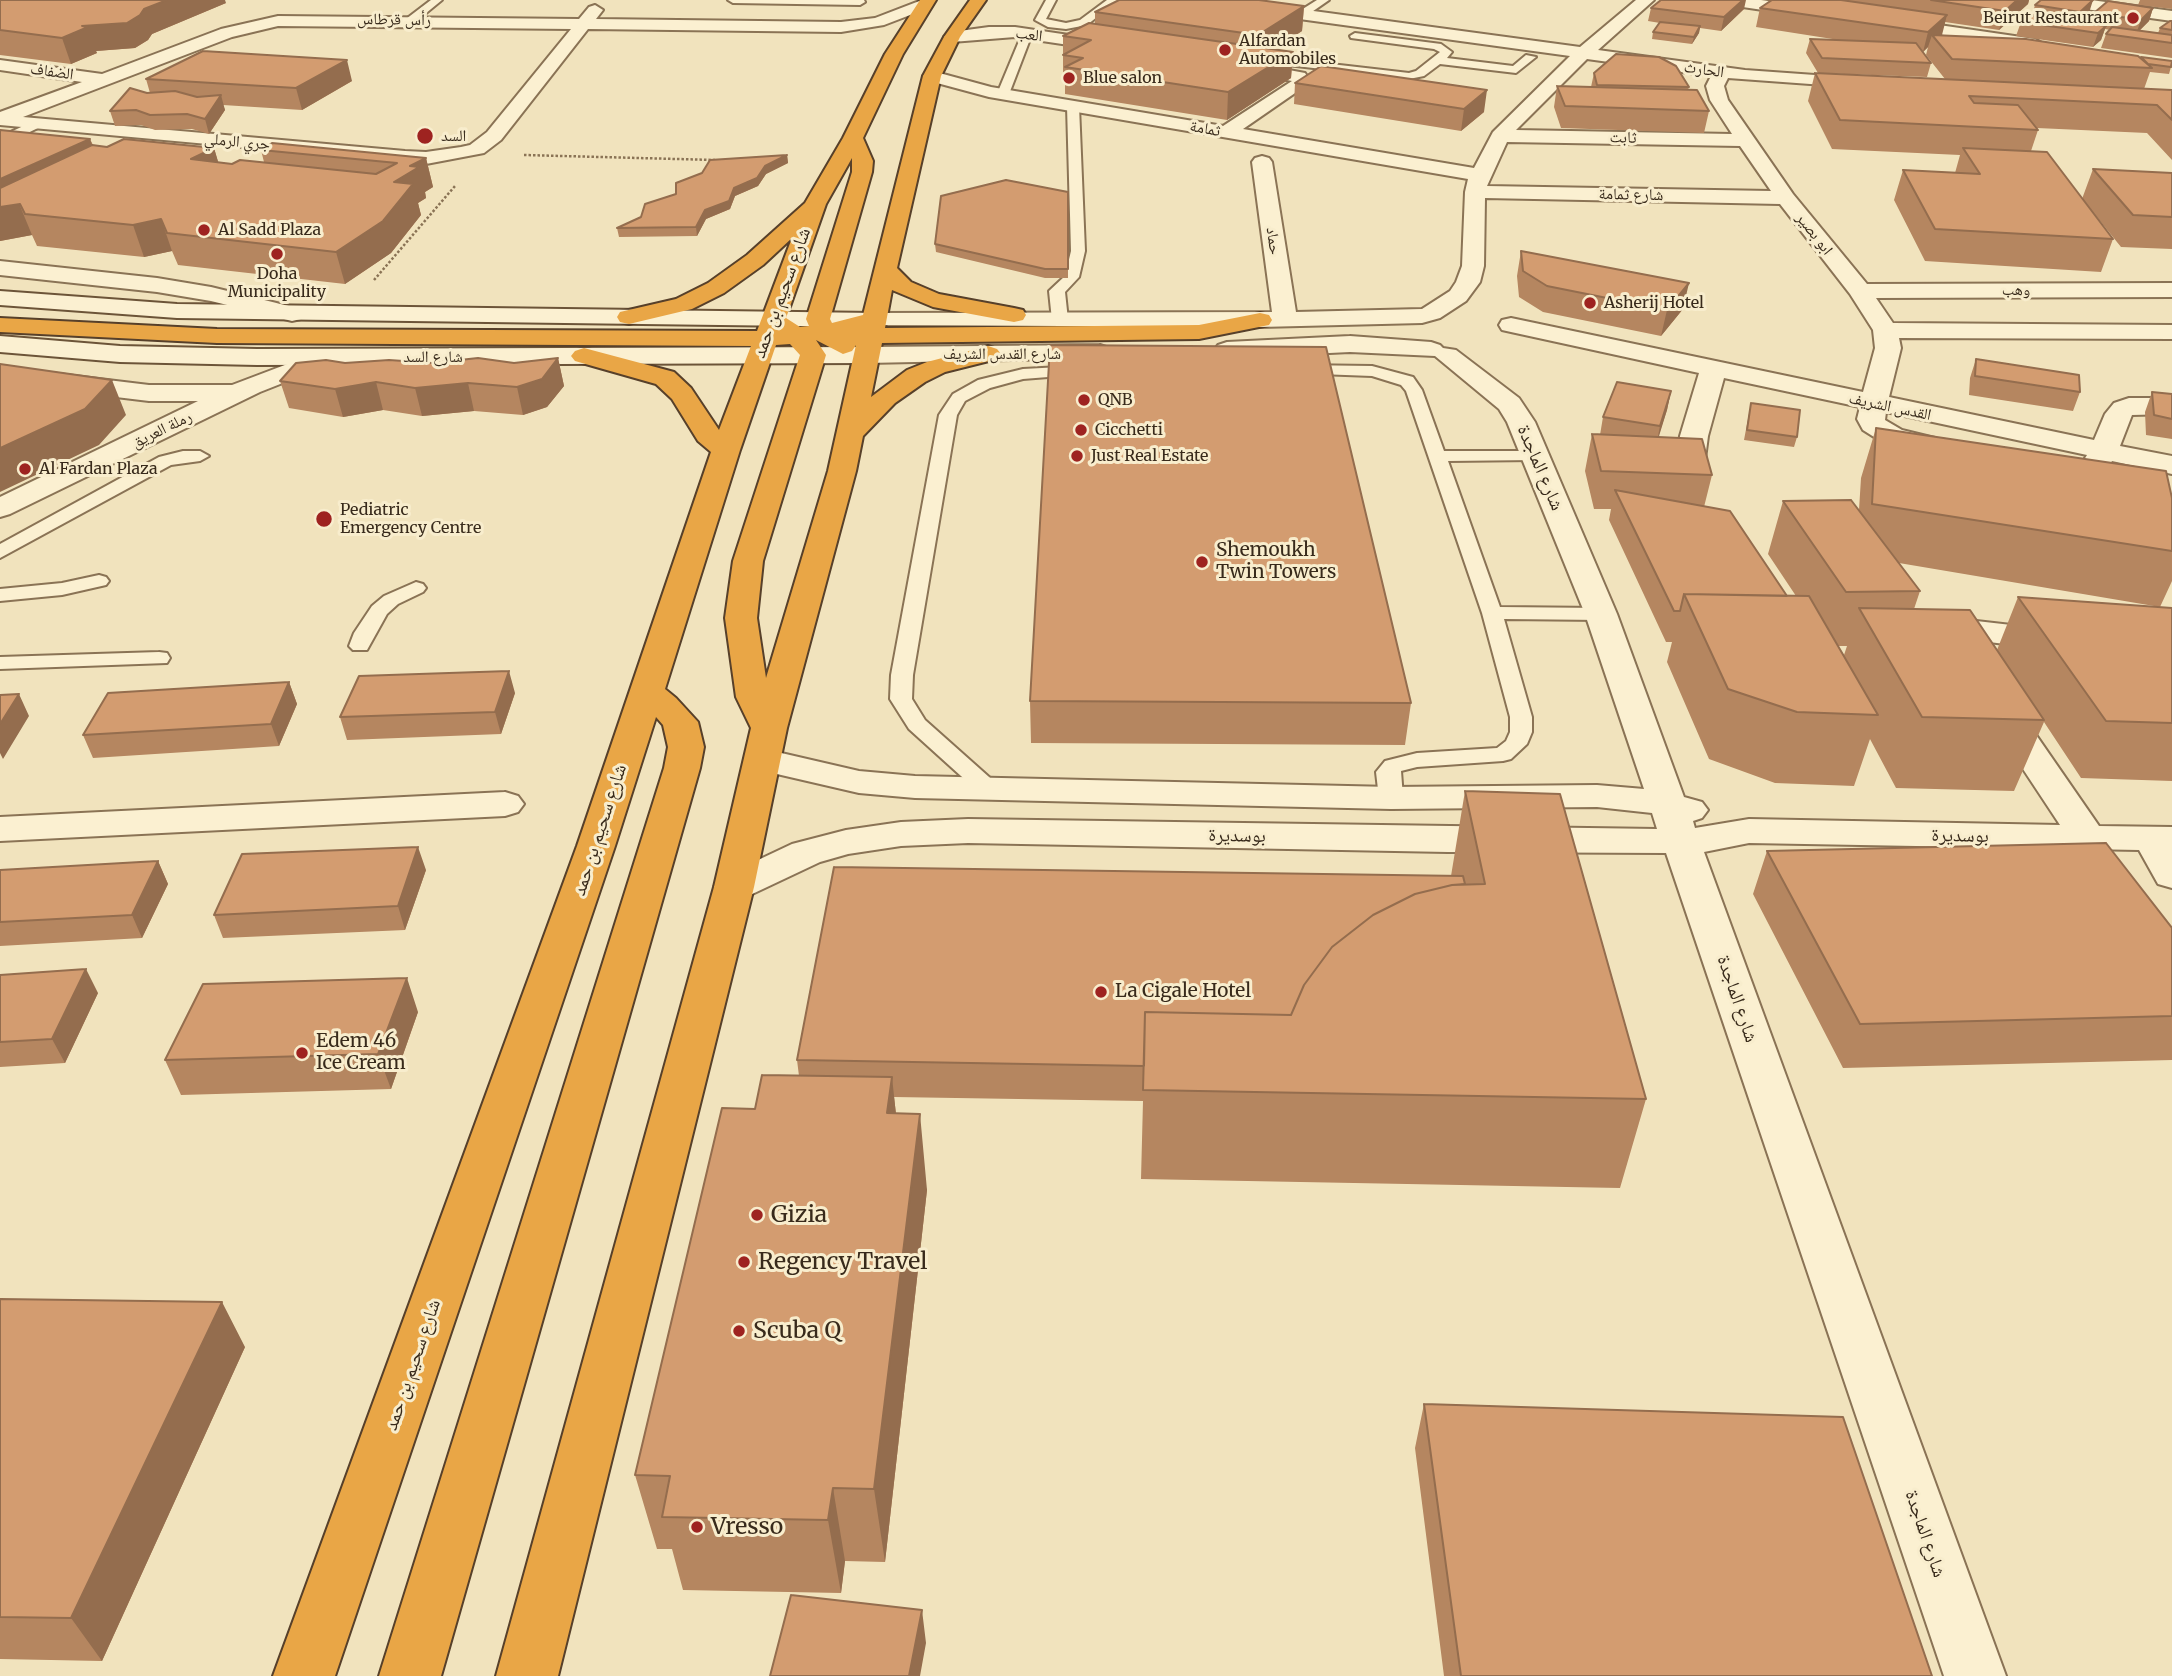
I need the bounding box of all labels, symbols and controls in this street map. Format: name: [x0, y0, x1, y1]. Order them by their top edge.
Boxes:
place label: Beirut Restaurant: [1983, 8, 2119, 28]
street label: رأس قرطاس: [357, 10, 431, 30]
marker: Beirut Restaurant: [2125, 10, 2141, 26]
street label: العب: [1014, 24, 1044, 46]
place label: Alfardan Automobiles: [1239, 31, 1336, 69]
marker: Alfardan Automobiles: [1217, 42, 1233, 58]
street label: الحارث: [1683, 58, 1725, 82]
street label: الضفاف: [29, 59, 75, 85]
place label: Blue salon: [1083, 68, 1162, 88]
marker: Blue salon: [1061, 70, 1077, 86]
street label: ثمامة: [1188, 117, 1222, 141]
marker: السد: [415, 126, 435, 146]
place label: السد: [441, 126, 466, 146]
street label: ثابت: [1609, 128, 1637, 148]
street label: جري الرملي: [203, 130, 271, 154]
street label: شارع ثمامة: [1598, 185, 1664, 205]
street label: ابو بصير: [1791, 209, 1837, 259]
place label: Al Sadd Plaza: [218, 220, 321, 240]
marker: Al Sadd Plaza: [196, 222, 212, 238]
street label: شارع سحيم بن حمد: [748, 225, 816, 361]
street label: حماد: [1262, 226, 1284, 256]
marker: Doha Municipality: [269, 246, 285, 262]
place label: Doha Municipality: [228, 264, 326, 302]
street label: وهب: [2002, 280, 2030, 300]
place label: Asherij Hotel: [1604, 293, 1704, 313]
marker: Asherij Hotel: [1582, 295, 1598, 311]
street label: شارع القدس الشريف: [943, 344, 1061, 364]
street label: شارع السد: [403, 347, 463, 367]
street label: القدس الشريف: [1847, 389, 1933, 425]
place label: QNB: [1098, 390, 1133, 410]
marker: QNB: [1076, 392, 1092, 408]
street label: رملة العريق: [129, 407, 195, 453]
place label: Cicchetti: [1095, 420, 1163, 440]
marker: Cicchetti: [1073, 422, 1089, 438]
street label: شارع الماجدة: [1512, 422, 1568, 514]
place label: Just Real Estate: [1091, 446, 1208, 466]
marker: Just Real Estate: [1069, 448, 1085, 464]
place label: Al Fardan Plaza: [39, 459, 158, 479]
marker: Al Fardan Plaza: [17, 461, 33, 477]
place label: Pediatric Emergency Centre: [340, 500, 481, 538]
marker: Pediatric Emergency Centre: [314, 509, 334, 529]
place label: Shemoukh Twin Towers: [1216, 540, 1336, 584]
marker: Shemoukh Twin Towers: [1194, 554, 1210, 570]
street label: شارع سحيم بن حمد: [568, 761, 632, 899]
street label: بوسديرة: [1208, 824, 1266, 848]
street label: بوسديرة: [1931, 824, 1989, 848]
street label: شارع الماجدة: [1711, 952, 1763, 1046]
place label: La Cigale Hotel: [1115, 981, 1251, 1003]
marker: La Cigale Hotel: [1093, 984, 1109, 1000]
place label: Edem 46 Ice Cream: [316, 1031, 406, 1075]
marker: Edem 46 Ice Cream: [294, 1045, 310, 1061]
place label: Gizia: [771, 1201, 827, 1229]
marker: Gizia: [749, 1207, 765, 1223]
place label: Regency Travel: [758, 1248, 927, 1276]
marker: Regency Travel: [736, 1254, 752, 1270]
street label: شارع سحيم بن حمد: [380, 1297, 446, 1433]
place label: Scuba Q: [753, 1317, 841, 1345]
marker: Scuba Q: [731, 1323, 747, 1339]
street label: شارع الماجدة: [1899, 1487, 1951, 1581]
place label: Vresso: [711, 1513, 783, 1541]
marker: Vresso: [689, 1519, 705, 1535]

